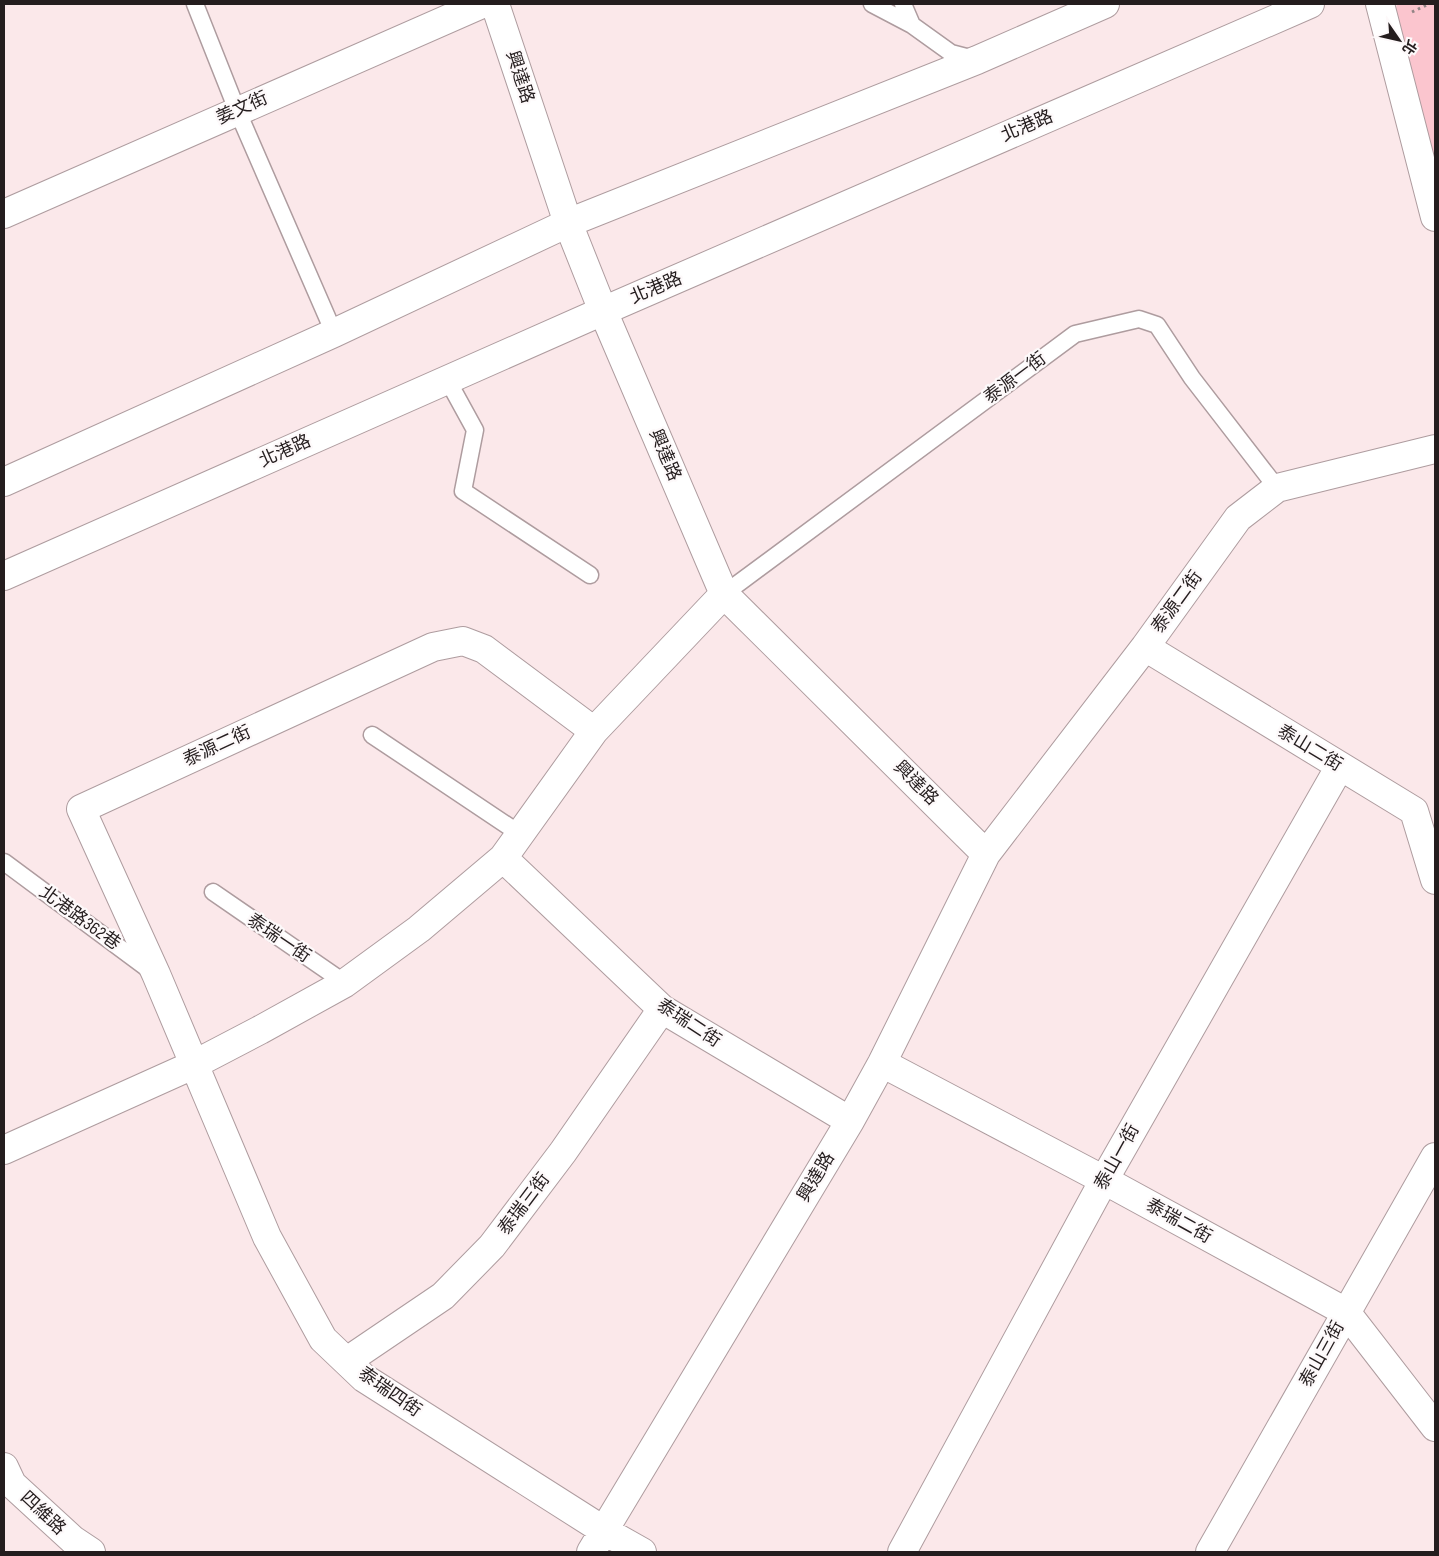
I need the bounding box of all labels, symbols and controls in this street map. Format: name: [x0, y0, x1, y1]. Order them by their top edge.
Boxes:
north arrow: [1374, 15, 1424, 65]
text: 北: [1398, 36, 1420, 58]
street label: 興達路: [502, 48, 538, 106]
street label: 姜文街: [213, 87, 271, 129]
street label: 北港路: [998, 106, 1056, 146]
street label: 北港路: [627, 268, 685, 308]
street label: 泰源一街: [980, 348, 1050, 408]
street label: 興達路: [645, 426, 685, 484]
street label: 北港路: [256, 430, 314, 472]
street label: 泰源二街: [1147, 567, 1207, 637]
street label: 泰山二街: [1274, 720, 1346, 776]
street label: 泰源二街: [180, 721, 254, 771]
street label: 興達路: [889, 756, 943, 810]
street label: 北港路362巷: [35, 882, 125, 954]
street label: 泰瑞一街: [243, 909, 315, 967]
street label: 泰瑞二街: [653, 995, 725, 1051]
street label: 泰山一街: [1090, 1120, 1144, 1194]
street label: 興達路: [793, 1148, 839, 1206]
street label: 泰瑞三街: [494, 1169, 554, 1239]
street label: 泰瑞二街: [1142, 1194, 1216, 1248]
street label: 泰山三街: [1295, 1317, 1349, 1391]
street label: 泰瑞四街: [354, 1363, 426, 1421]
street label: 四維路: [16, 1487, 70, 1539]

